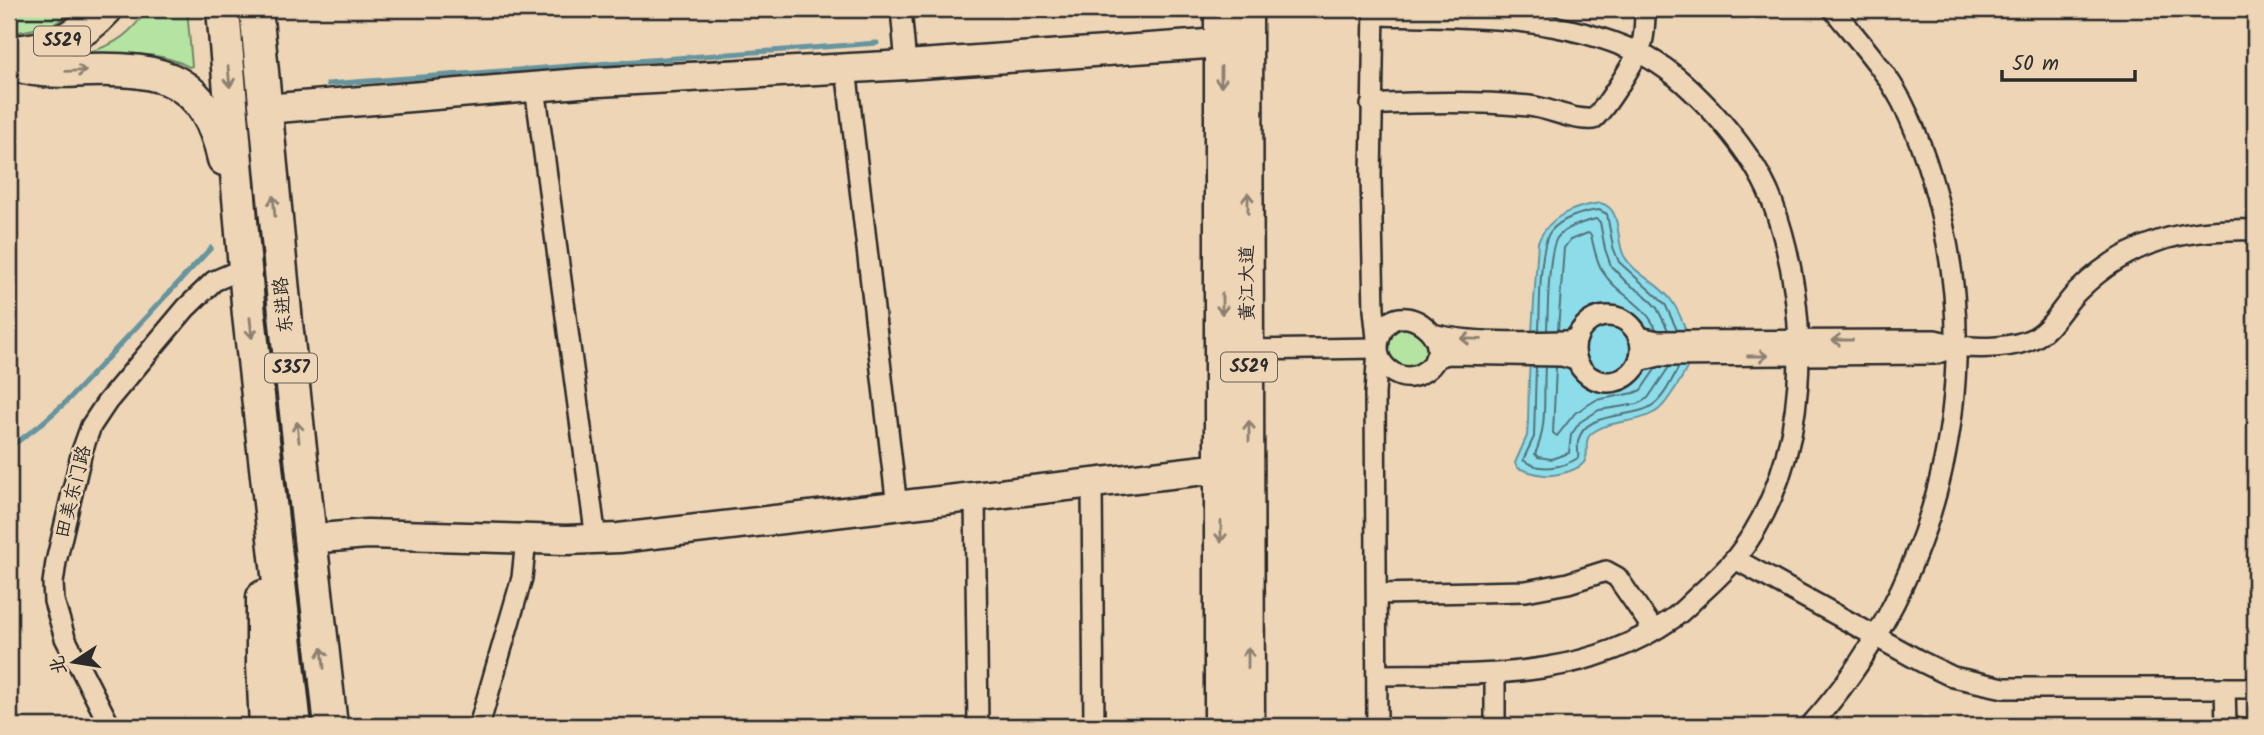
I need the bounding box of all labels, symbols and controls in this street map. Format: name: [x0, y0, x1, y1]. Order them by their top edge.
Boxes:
road number: S529: [34, 26, 90, 56]
scale bar: [2002, 38, 2134, 82]
text: 50 m: [2012, 48, 2059, 81]
one-way arrow: [64, 64, 87, 77]
one-way arrow: [223, 65, 236, 88]
one-way arrow: [1214, 65, 1228, 88]
one-way arrow: [1241, 192, 1255, 215]
one-way arrow: [268, 195, 281, 218]
street label: 黄江大道: [1233, 245, 1263, 321]
street label: 东进路: [266, 275, 302, 335]
one-way arrow: [1215, 293, 1229, 316]
one-way arrow: [244, 316, 257, 339]
one-way arrow: [1460, 332, 1483, 345]
one-way arrow: [1830, 333, 1853, 347]
one-way arrow: [1746, 349, 1769, 362]
road number: S529: [1221, 352, 1277, 382]
road number: S357: [265, 354, 317, 382]
one-way arrow: [1242, 419, 1256, 442]
one-way arrow: [291, 422, 304, 444]
street label: 田美东门路: [48, 442, 100, 542]
one-way arrow: [1214, 520, 1228, 543]
north arrow: [38, 626, 108, 696]
one-way arrow: [1241, 647, 1255, 670]
one-way arrow: [316, 648, 329, 670]
text: 北: [43, 653, 76, 678]

